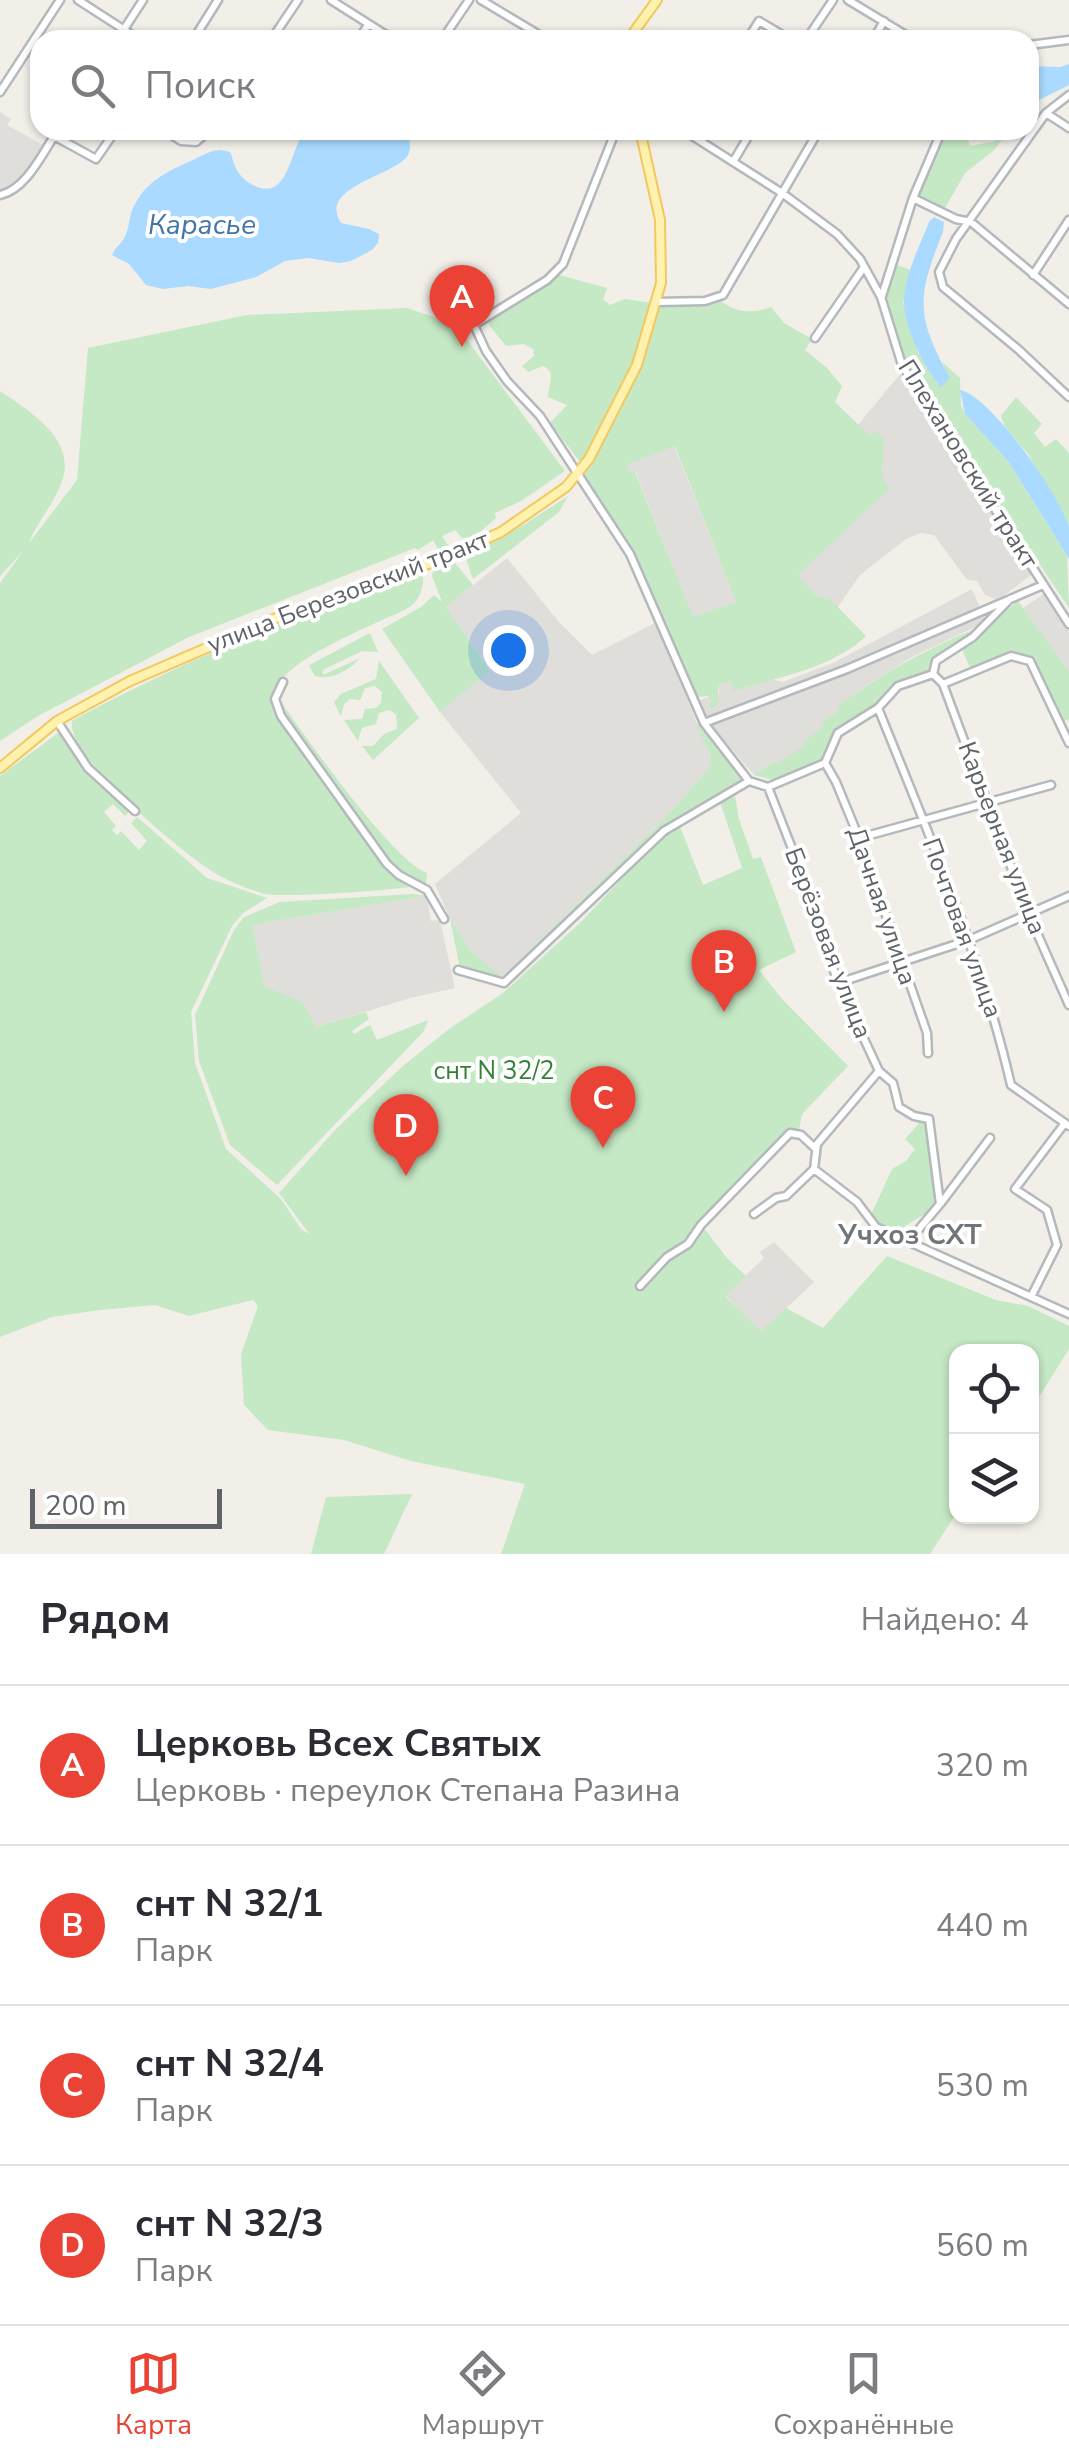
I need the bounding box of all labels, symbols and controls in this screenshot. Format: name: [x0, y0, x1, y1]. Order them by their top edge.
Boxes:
search box: [30, 30, 1039, 140]
icon: search: [65, 58, 120, 113]
text: Поиск: [145, 60, 255, 111]
water label: Карасье: [148, 206, 256, 244]
pin: A: [430, 264, 494, 347]
street label: Плехановский тракт: [890, 353, 1046, 575]
street label: улица Березовский тракт: [202, 523, 494, 661]
your location: [483, 625, 534, 676]
street label: Карьерная улица: [950, 737, 1054, 939]
street label: Дачная улица: [839, 823, 925, 989]
street label: Почтовая улица: [914, 833, 1010, 1023]
street label: Берёзовая улица: [776, 843, 880, 1043]
pin: B: [692, 930, 756, 1012]
park label: снт N 32/2: [433, 1054, 555, 1088]
pin: C: [570, 1066, 636, 1148]
pin: D: [374, 1094, 438, 1176]
district label: Учхоз СХТ: [837, 1216, 982, 1254]
map controls: [949, 1344, 1039, 1524]
button: locate: [949, 1344, 1039, 1434]
button: layers: [949, 1434, 1039, 1524]
scale bar: [30, 1484, 222, 1528]
text: 200 m: [45, 1487, 127, 1525]
text: Рядом: [40, 1591, 170, 1648]
text: Найдено: 4: [861, 1598, 1029, 1641]
text: Церковь Всех Святых: [135, 1718, 541, 1769]
text: A: [61, 1744, 84, 1787]
text: 320 m: [936, 1744, 1029, 1787]
text: Церковь · переулок Степана Разина: [135, 1769, 681, 1812]
text: снт N 32/1: [135, 1878, 324, 1929]
text: B: [61, 1904, 84, 1947]
text: 440 m: [936, 1904, 1029, 1947]
text: Парк: [135, 1929, 212, 1972]
text: снт N 32/4: [135, 2038, 324, 2089]
text: C: [62, 2064, 83, 2107]
text: 530 m: [936, 2064, 1029, 2107]
text: Парк: [135, 2089, 212, 2132]
text: снт N 32/3: [135, 2198, 324, 2249]
text: D: [60, 2224, 85, 2267]
text: 560 m: [936, 2224, 1029, 2267]
text: Парк: [135, 2249, 212, 2292]
tab: Карта: [115, 2346, 192, 2444]
tab: Маршрут: [422, 2346, 543, 2444]
tab: Сохранённые: [773, 2346, 954, 2444]

